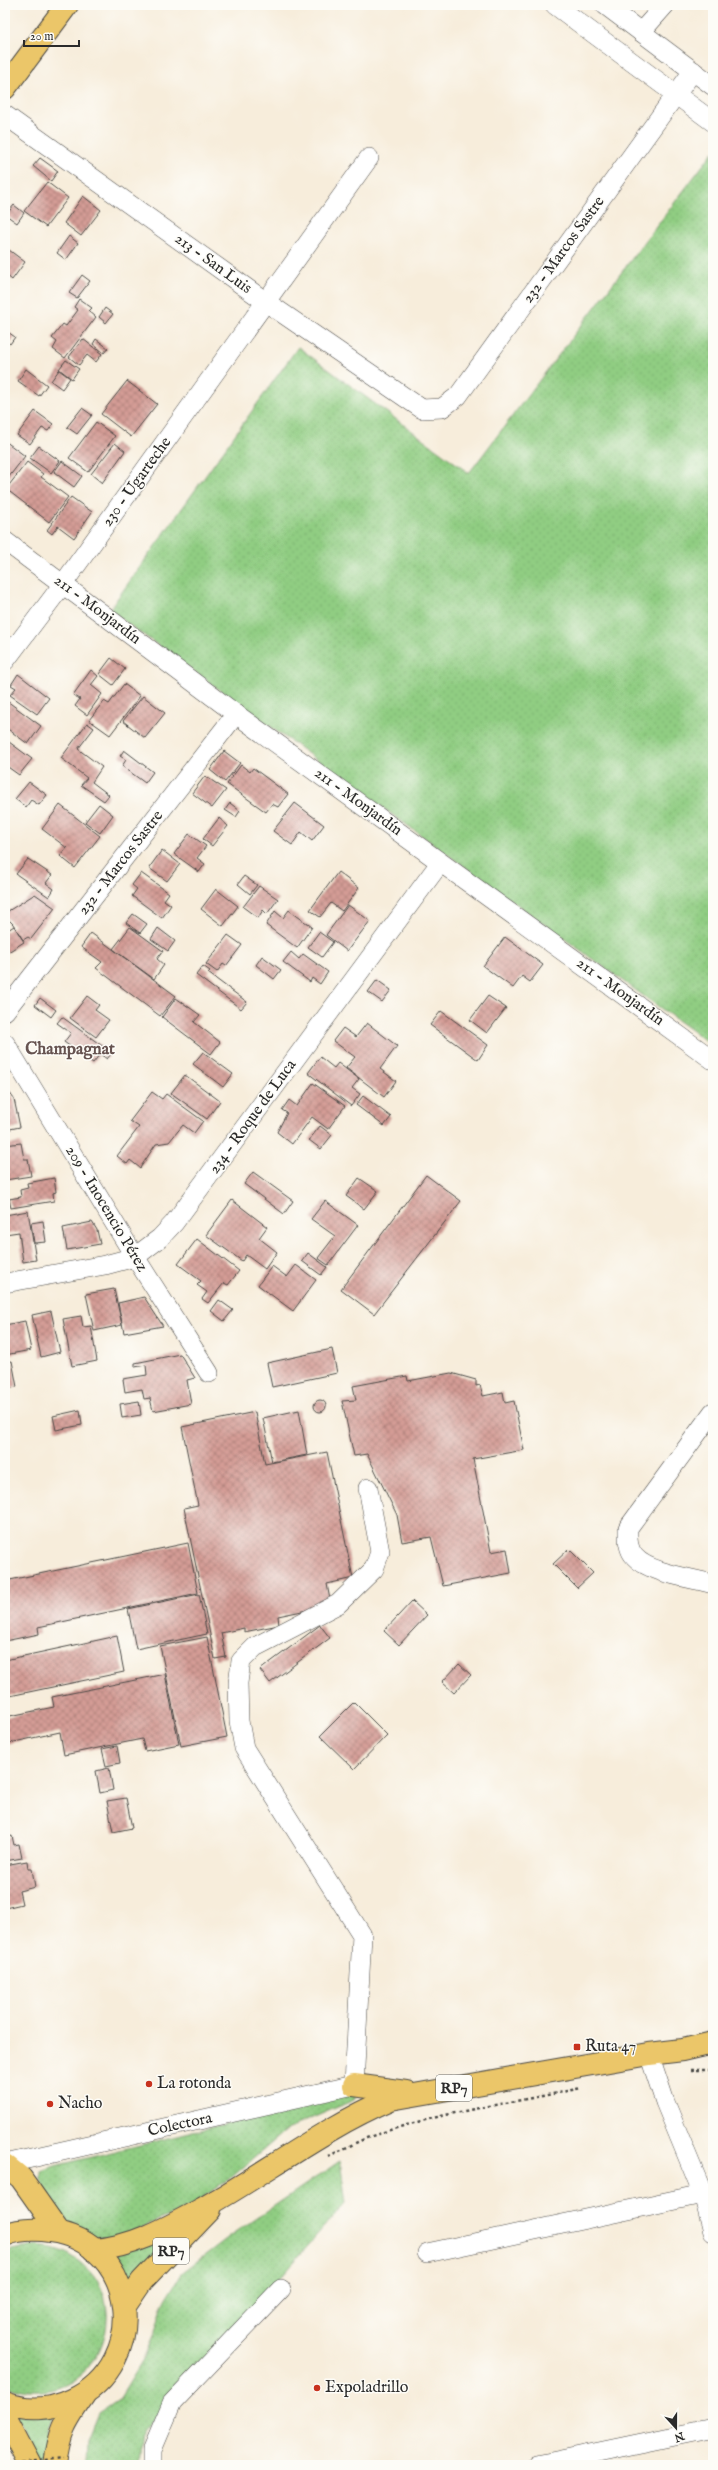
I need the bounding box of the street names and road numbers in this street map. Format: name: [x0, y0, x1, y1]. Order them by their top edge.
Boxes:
street label: 232 - Marcos Sastre: [518, 193, 610, 307]
street label: 213 - San Luis: [170, 229, 256, 299]
street label: 230 - Ugarteche: [98, 433, 176, 531]
street label: 211 - Monjardín: [50, 571, 145, 649]
street label: 211 - Monjardín: [310, 763, 406, 841]
street label: 232 - Marcos Sastre: [74, 807, 168, 919]
street label: 211 - Monjardín: [572, 953, 668, 1031]
street label: 234 - Roque de Luca: [205, 1056, 301, 1178]
street label: 209 - Inocencio Pérez: [60, 1142, 152, 1276]
road number: RP7: [436, 2075, 472, 2101]
street label: Colectora: [146, 2108, 214, 2142]
road number: RP7: [153, 2238, 189, 2264]

